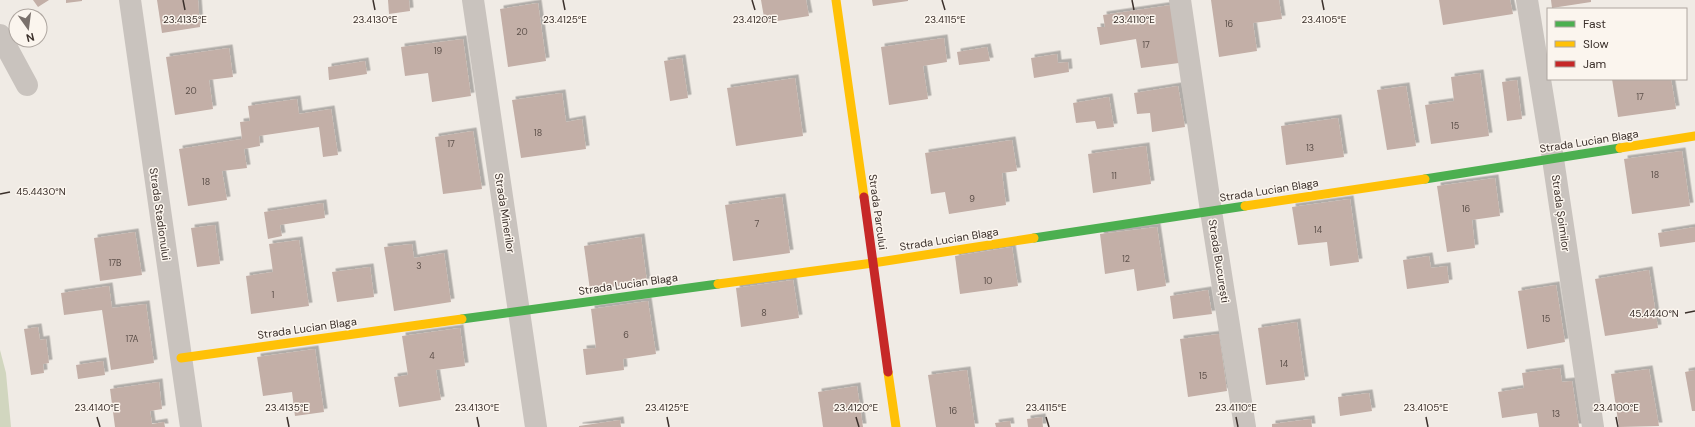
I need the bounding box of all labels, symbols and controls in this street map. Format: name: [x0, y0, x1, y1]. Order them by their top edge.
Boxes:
north arrow: [8, 8, 48, 48]
legend: [1547, 8, 1687, 80]
text: 23.4135°E: [163, 13, 207, 26]
text: 23.4130°E: [353, 13, 398, 26]
text: 23.4125°E: [543, 13, 587, 26]
text: 23.4120°E: [733, 13, 778, 26]
text: 23.4115°E: [924, 13, 966, 26]
text: 23.4110°E: [1113, 13, 1155, 26]
text: 23.4105°E: [1302, 13, 1347, 26]
text: Fast: [1583, 16, 1606, 32]
house number: 16: [1225, 18, 1234, 30]
house number: 20: [516, 26, 528, 38]
text: N: [25, 30, 36, 45]
text: Slow: [1583, 36, 1609, 52]
house number: 17: [1142, 39, 1150, 51]
house number: 19: [434, 45, 443, 57]
text: Jam: [1583, 56, 1606, 72]
house number: 20: [185, 85, 197, 97]
house number: 17: [1636, 91, 1644, 103]
house number: 15: [1451, 120, 1459, 132]
street label: Strada Lucian Blaga: [1539, 126, 1639, 156]
house number: 18: [534, 127, 542, 139]
house number: 17: [447, 138, 455, 150]
house number: 13: [1306, 142, 1314, 154]
street label: Strada Stadionului: [147, 167, 173, 261]
house number: 18: [1651, 169, 1659, 181]
house number: 11: [1111, 170, 1117, 182]
street label: Strada Minerilor: [492, 172, 518, 254]
street label: Strada Parcului: [866, 173, 890, 251]
street label: Strada Șoimilor: [1549, 174, 1573, 252]
street label: Strada Lucian Blaga: [1219, 175, 1319, 205]
house number: 18: [202, 176, 210, 188]
text: 45.4430°N: [16, 185, 66, 198]
house number: 9: [969, 193, 975, 205]
house number: 16: [1462, 203, 1471, 215]
house number: 7: [755, 218, 760, 230]
street label: Strada București: [1205, 218, 1233, 304]
street label: Strada Lucian Blaga: [899, 224, 999, 254]
house number: 14: [1314, 224, 1323, 236]
house number: 12: [1122, 253, 1130, 265]
house number: 17B: [108, 257, 122, 269]
house number: 3: [416, 260, 422, 272]
street label: Strada Lucian Blaga: [578, 270, 678, 298]
house number: 10: [984, 275, 992, 287]
house number: 1: [272, 289, 275, 301]
house number: 8: [761, 307, 767, 319]
text: 45.4440°N: [1629, 307, 1679, 320]
house number: 15: [1542, 313, 1550, 325]
street label: Strada Lucian Blaga: [257, 314, 357, 342]
house number: 6: [623, 329, 629, 341]
house number: 17A: [126, 333, 138, 345]
house number: 4: [429, 350, 435, 362]
house number: 14: [1280, 358, 1289, 370]
house number: 15: [1199, 370, 1207, 382]
text: 23.4140°E: [75, 401, 120, 414]
text: 23.4135°E: [265, 401, 309, 414]
text: 23.4130°E: [455, 401, 500, 414]
text: 23.4125°E: [645, 401, 689, 414]
text: 23.4120°E: [834, 401, 879, 414]
text: 23.4115°E: [1025, 401, 1067, 414]
text: 23.4110°E: [1215, 401, 1257, 414]
text: 23.4105°E: [1404, 401, 1449, 414]
text: 23.4100°E: [1593, 401, 1639, 414]
house number: 16: [949, 405, 958, 417]
house number: 13: [1552, 408, 1560, 420]

